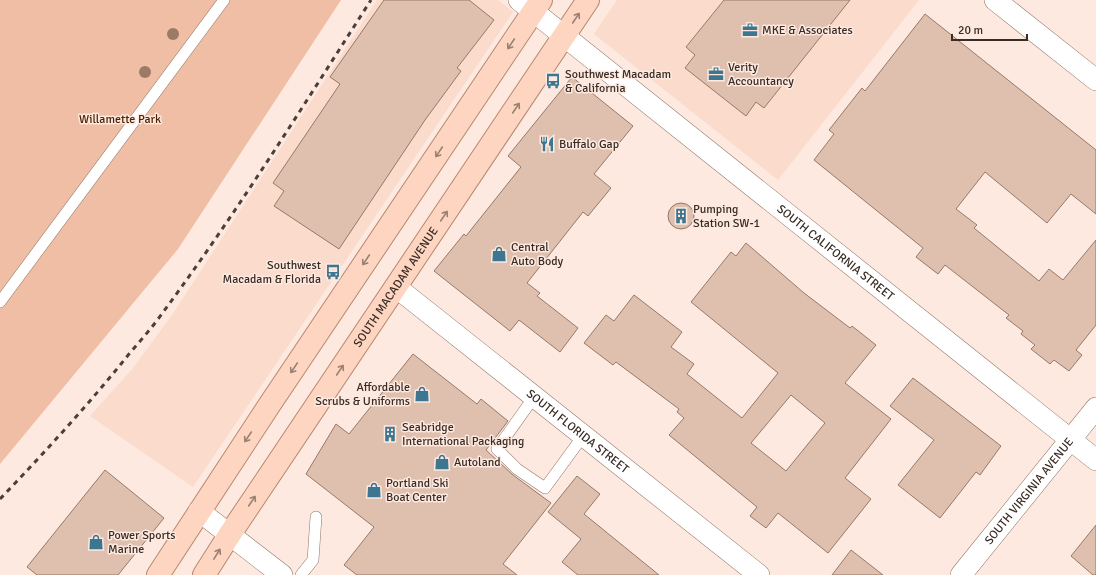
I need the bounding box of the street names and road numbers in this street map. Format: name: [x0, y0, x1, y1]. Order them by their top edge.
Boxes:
street label: SOUTH CALIFORNIA STREET: [774, 202, 897, 304]
street label: SOUTH MACADAM AVENUE: [350, 224, 442, 350]
street label: SOUTH FLORIDA STREET: [523, 386, 632, 477]
street label: SOUTH VIRGINIA AVENUE: [982, 435, 1077, 548]

